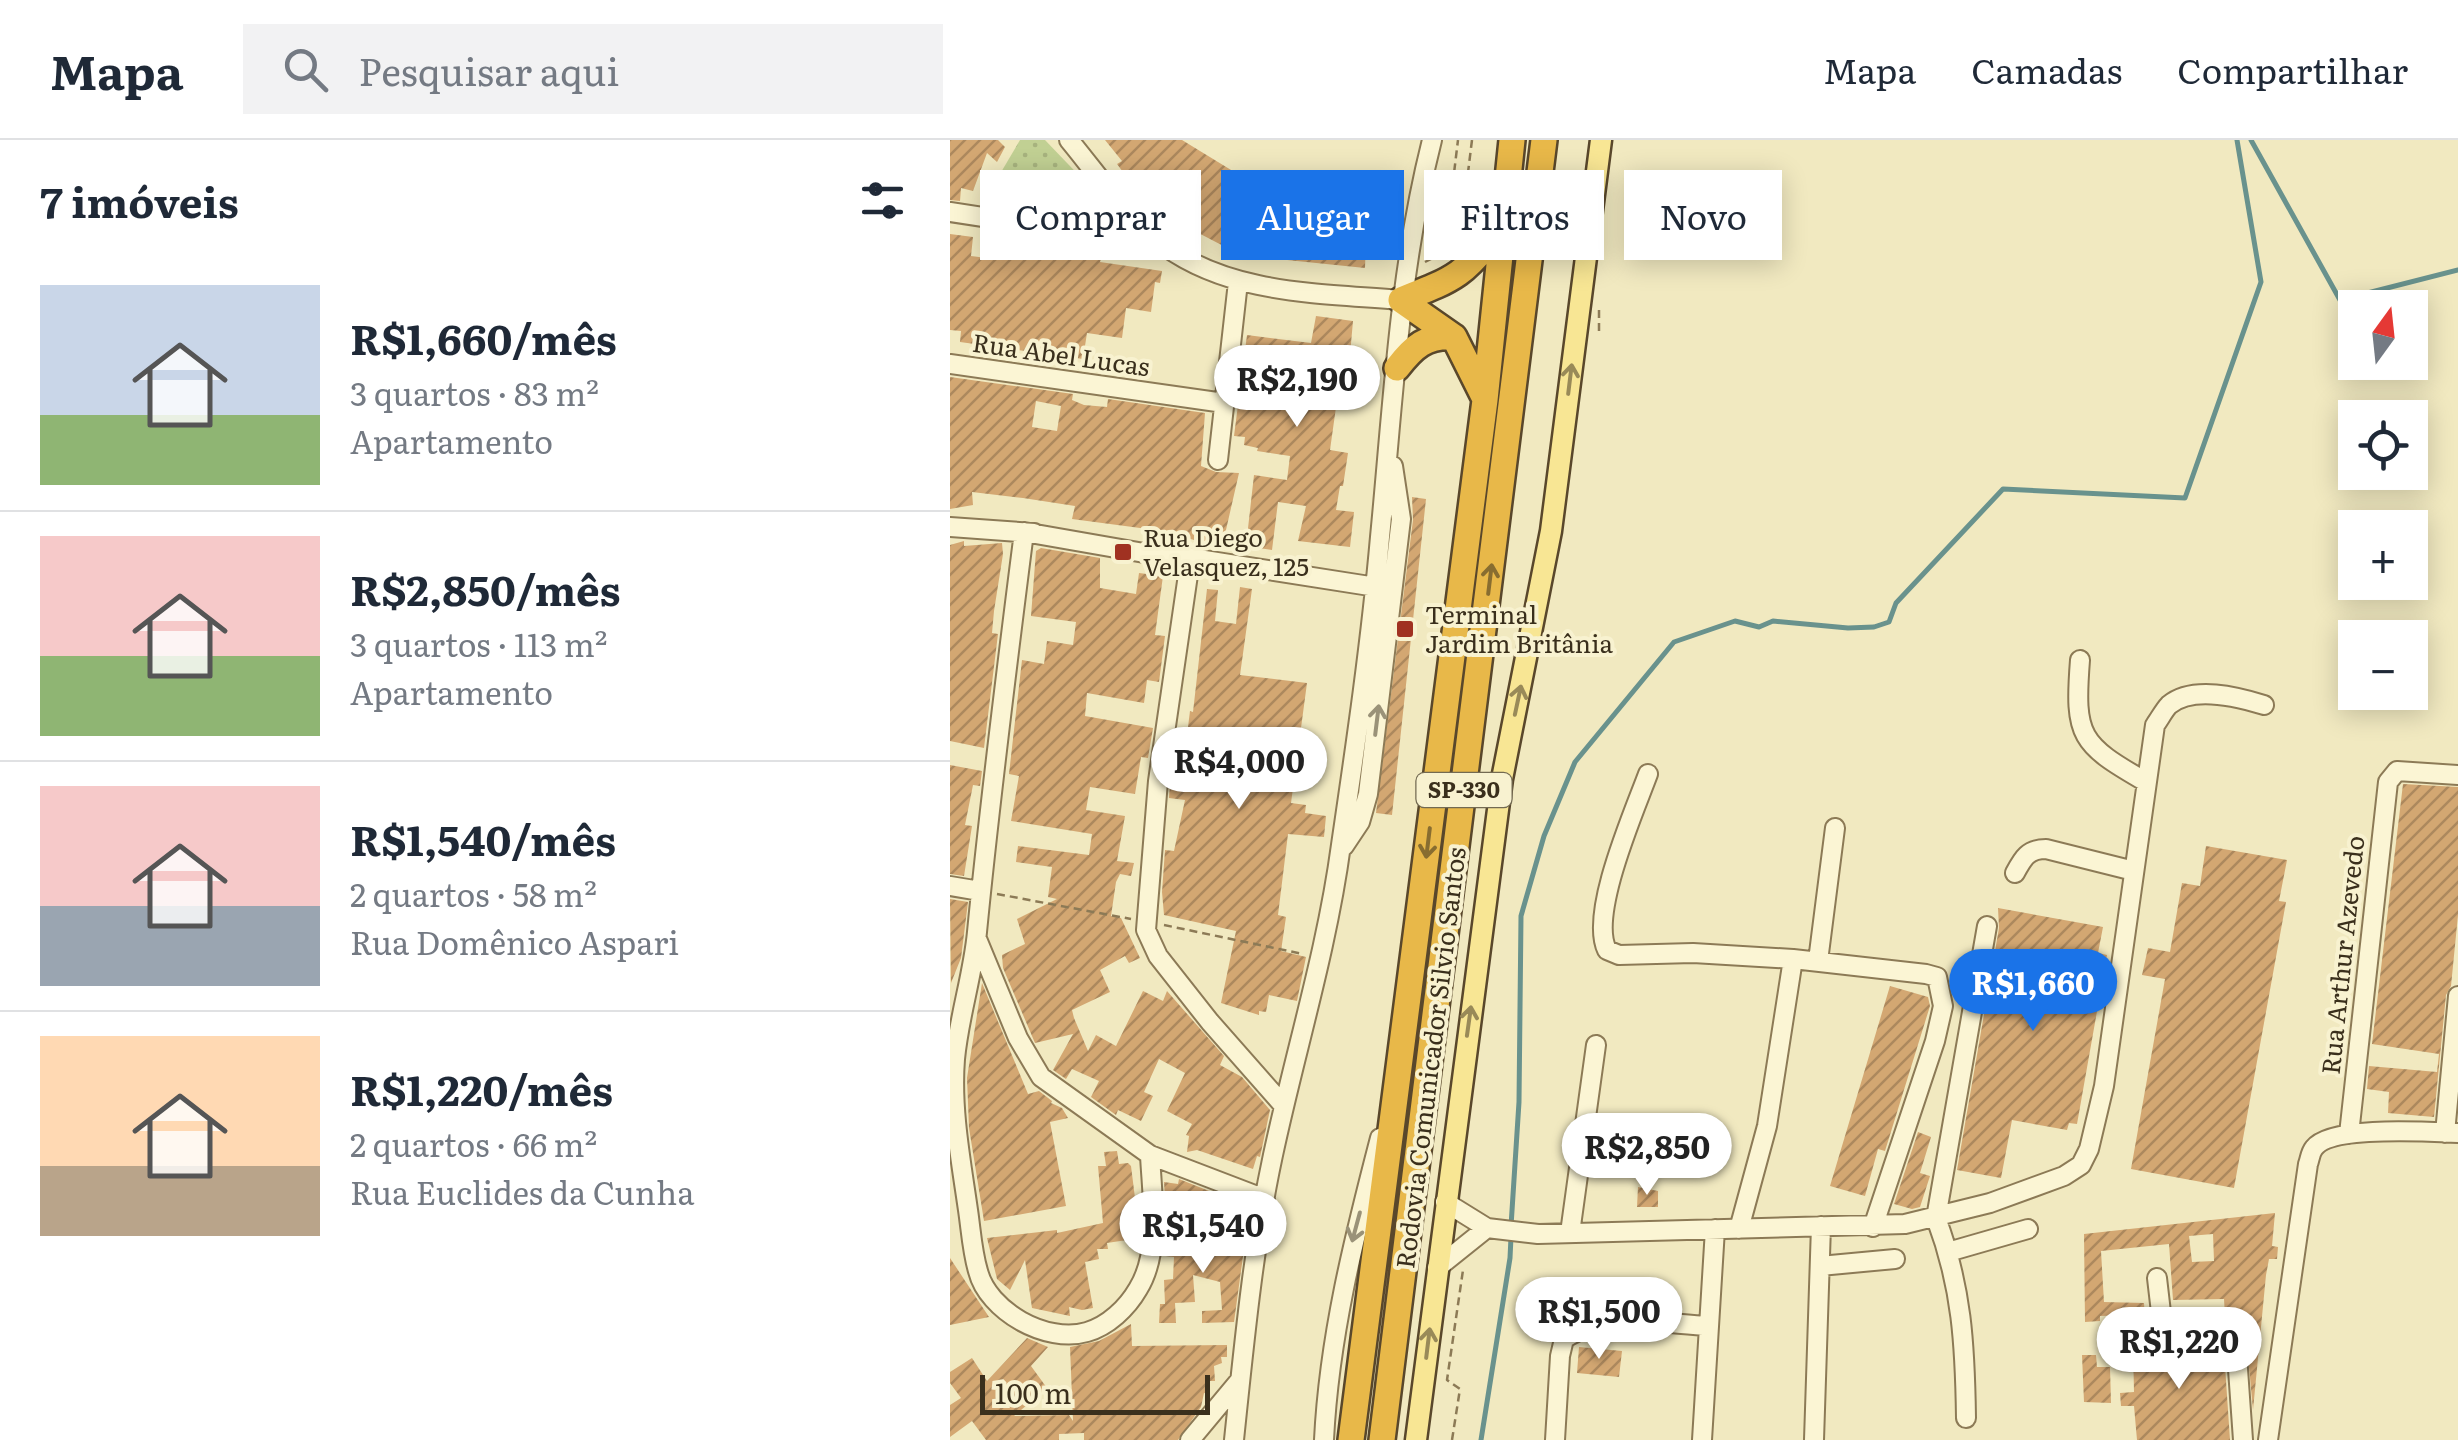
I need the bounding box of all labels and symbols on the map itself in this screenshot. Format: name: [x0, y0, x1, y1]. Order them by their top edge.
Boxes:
north arrow: [2338, 290, 2428, 380]
street label: Rua Abel Lucas: [970, 323, 1152, 384]
pin: R$2,190: [1205, 345, 1389, 430]
one-way arrow: [1561, 364, 1580, 396]
place label: Rua Diego Velasquez, 125: [1143, 518, 1309, 584]
marker: Rua Diego Velasquez, 125: [1112, 541, 1134, 563]
one-way arrow: [1481, 564, 1500, 596]
place label: Terminal Jardim Britânia: [1425, 595, 1613, 661]
marker: Terminal Jardim Britânia: [1394, 618, 1416, 640]
one-way arrow: [1509, 685, 1528, 717]
one-way arrow: [1368, 704, 1387, 736]
pin: R$4,000: [1147, 727, 1331, 812]
road number: SP-330: [1416, 773, 1512, 807]
one-way arrow: [1418, 827, 1436, 859]
street label: Rua Arthur Azevedo: [2311, 834, 2372, 1076]
street label: Rodovia Comunicador Silvio Santos: [1385, 845, 1474, 1271]
pin: R$1,660: [1941, 949, 2125, 1034]
one-way arrow: [1460, 1005, 1478, 1038]
pin: R$2,850: [1555, 1113, 1739, 1198]
pin: R$1,540: [1111, 1191, 1295, 1276]
one-way arrow: [1346, 1211, 1365, 1242]
pin: R$1,500: [1507, 1277, 1691, 1362]
pin: R$1,220: [2087, 1307, 2271, 1392]
one-way arrow: [1419, 1328, 1438, 1360]
scale bar: [980, 1370, 1210, 1414]

